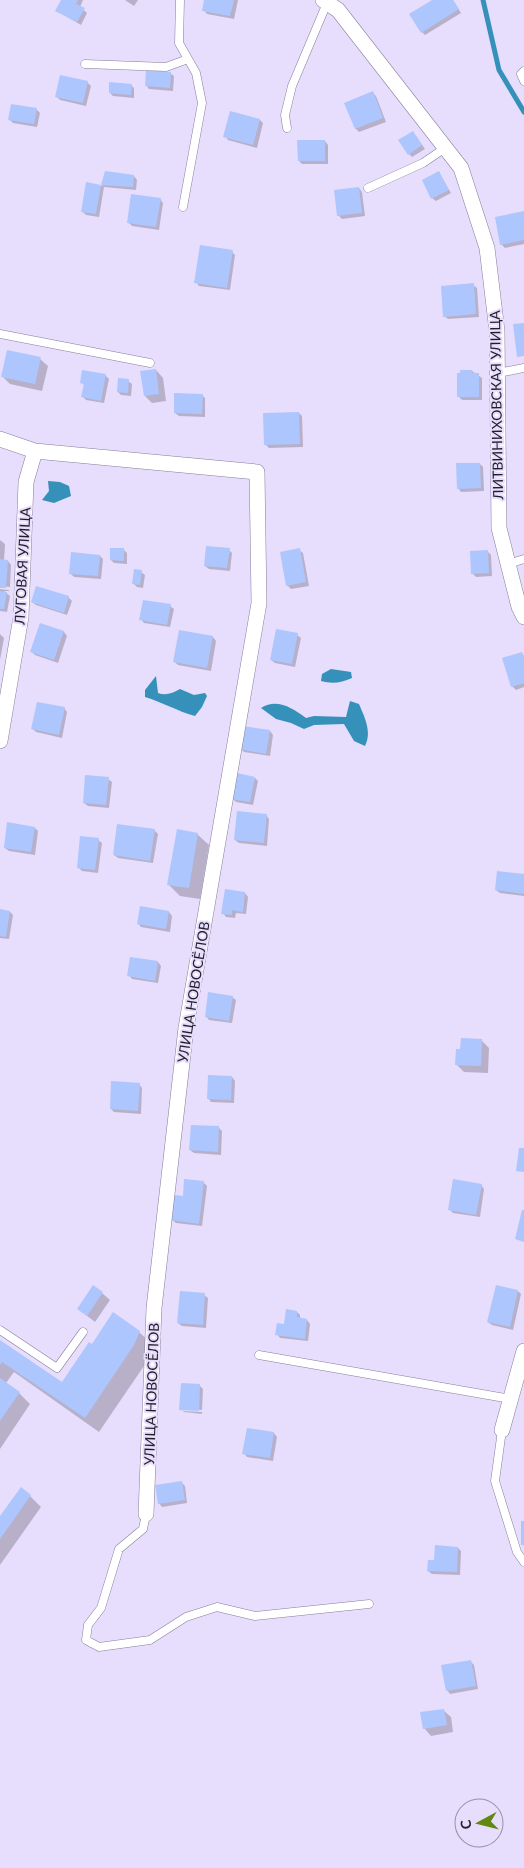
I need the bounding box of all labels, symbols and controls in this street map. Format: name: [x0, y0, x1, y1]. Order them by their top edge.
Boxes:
street label: ЛИТВИНИХОВСКАЯ УЛИЦА: [486, 310, 506, 501]
street label: ЛУГОВАЯ УЛИЦА: [10, 506, 34, 626]
street label: УЛИЦА НОВОСЁЛОВ: [173, 920, 213, 1064]
street label: УЛИЦА НОВОСЁЛОВ: [140, 1322, 162, 1466]
north arrow: [454, 1798, 504, 1848]
text: С: [457, 1818, 475, 1830]

